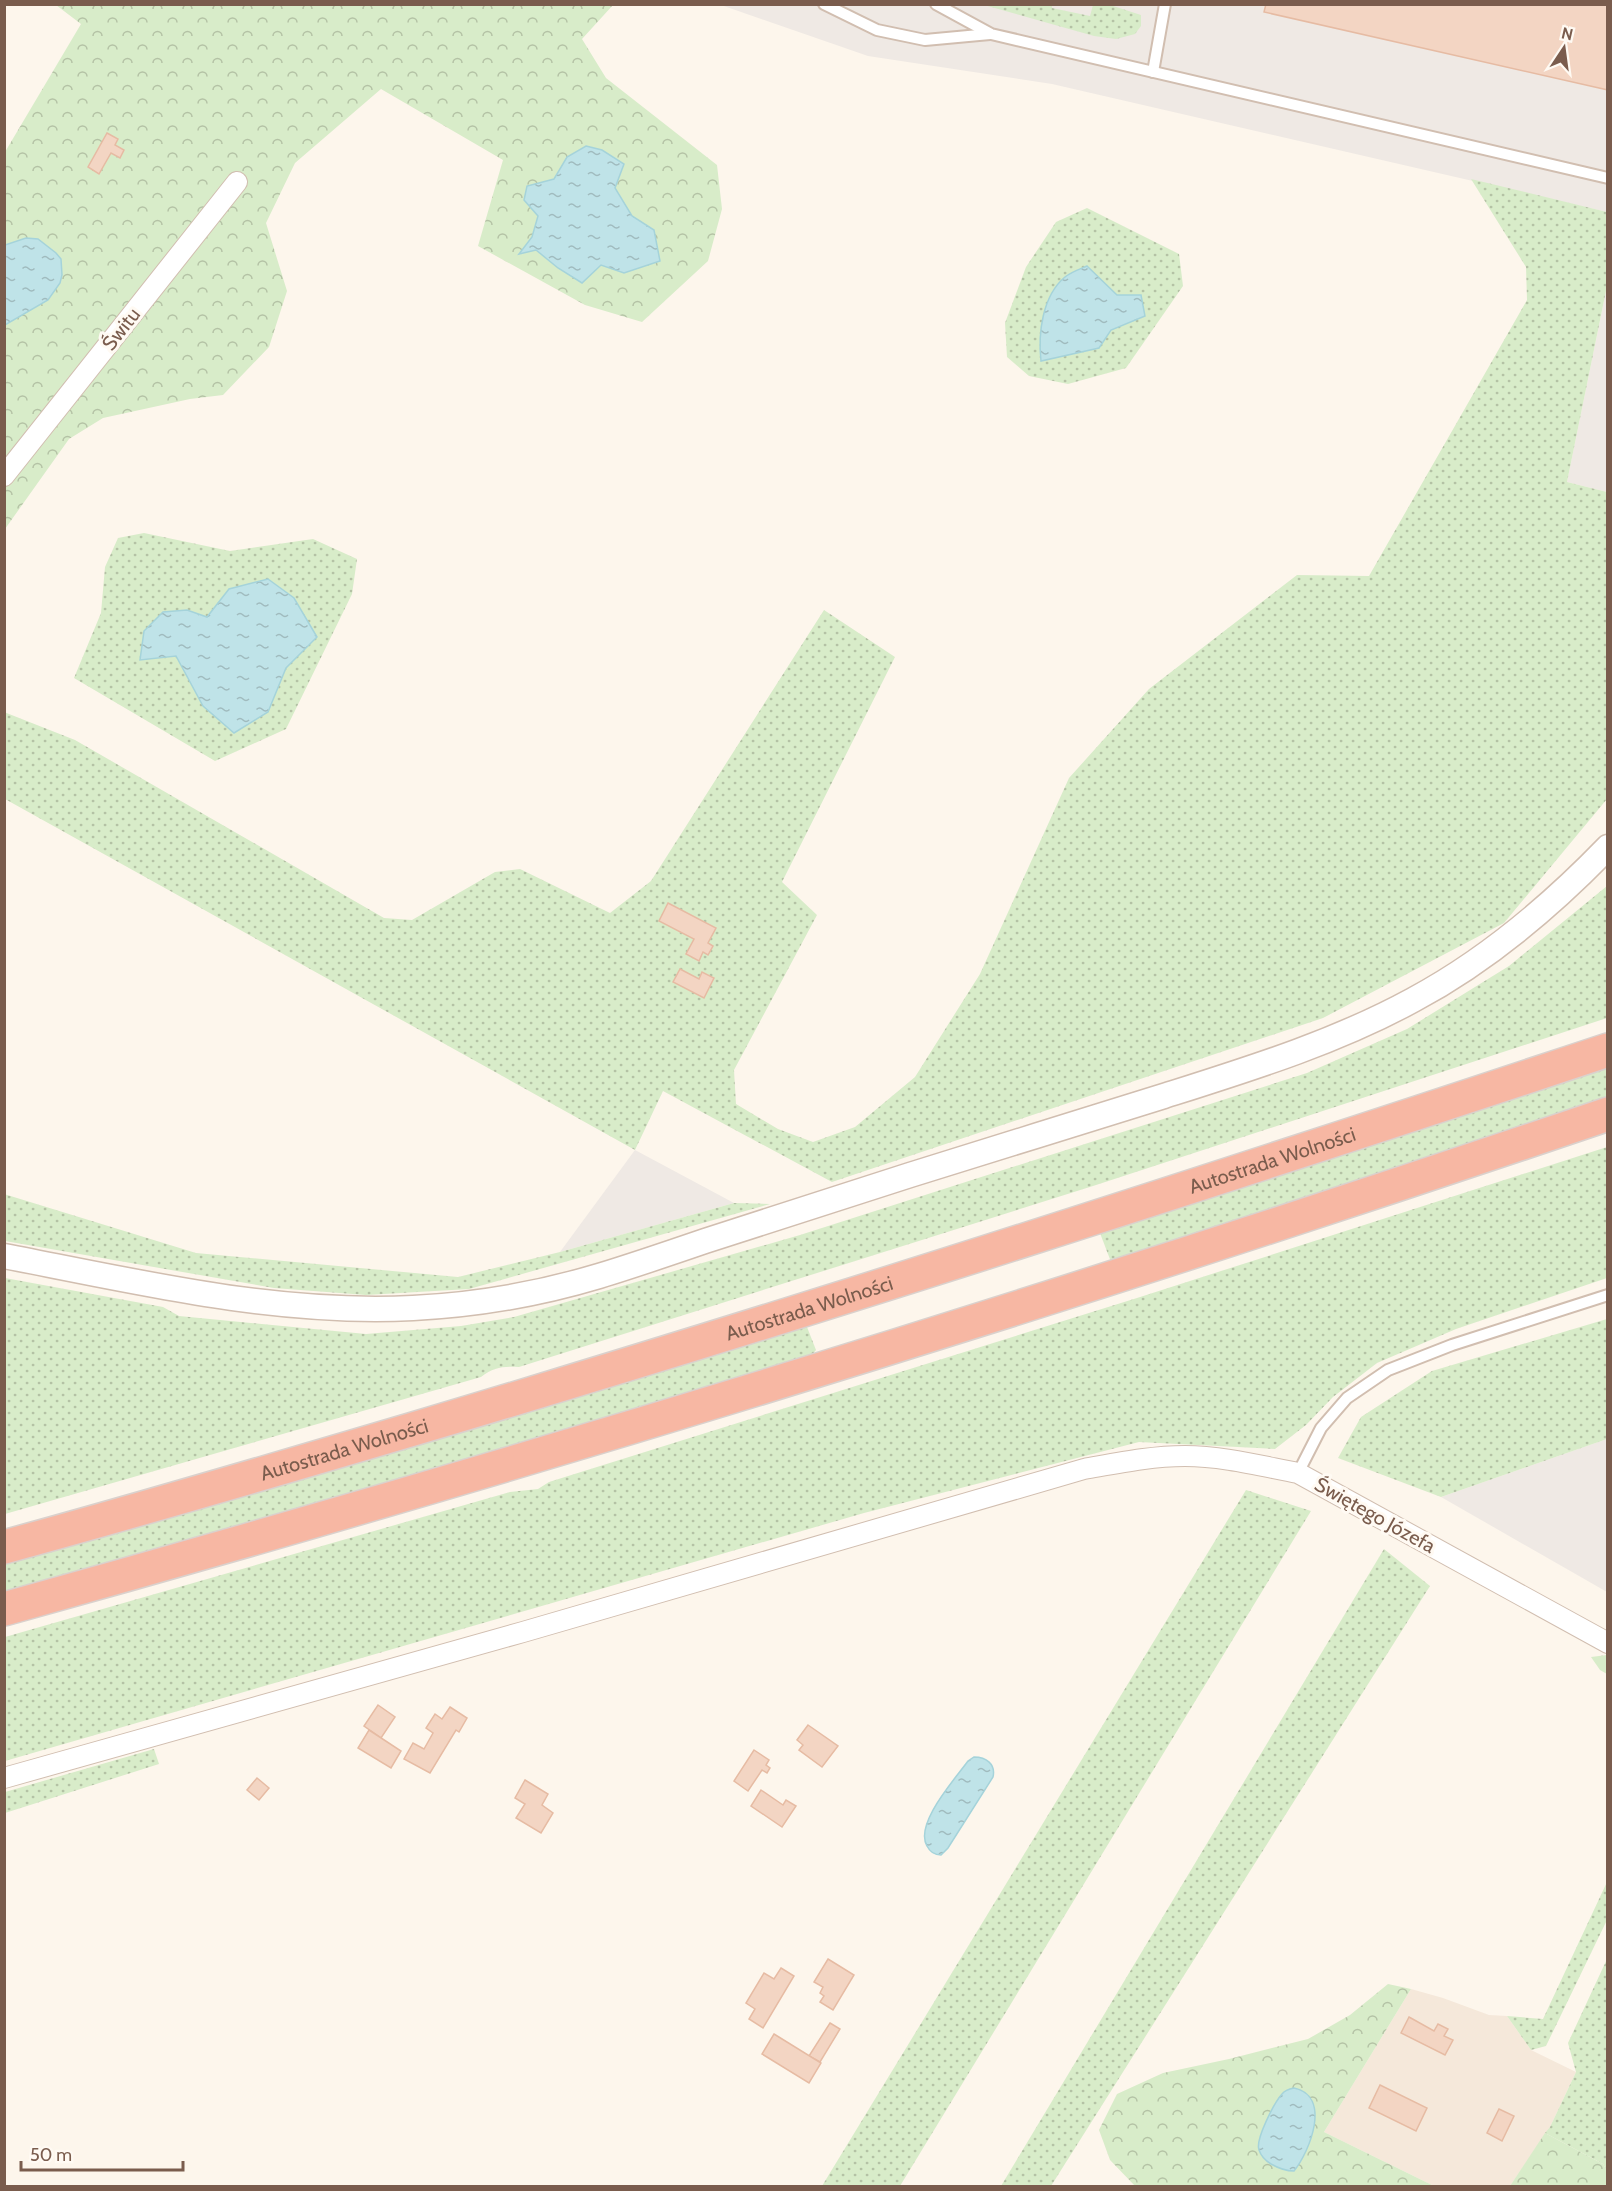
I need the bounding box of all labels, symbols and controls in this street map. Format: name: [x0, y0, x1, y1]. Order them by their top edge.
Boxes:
north arrow: [1534, 18, 1594, 78]
text: N: [1560, 23, 1575, 44]
street label: Świtu: [97, 303, 145, 355]
street label: Autostrada Wolności: [1186, 1122, 1359, 1199]
street label: Autostrada Wolności: [723, 1271, 896, 1346]
street label: Autostrada Wolności: [257, 1413, 431, 1486]
street label: Świętego Józefa: [1310, 1472, 1440, 1558]
scale bar: [21, 2134, 183, 2172]
text: 50 m: [30, 2144, 72, 2166]

